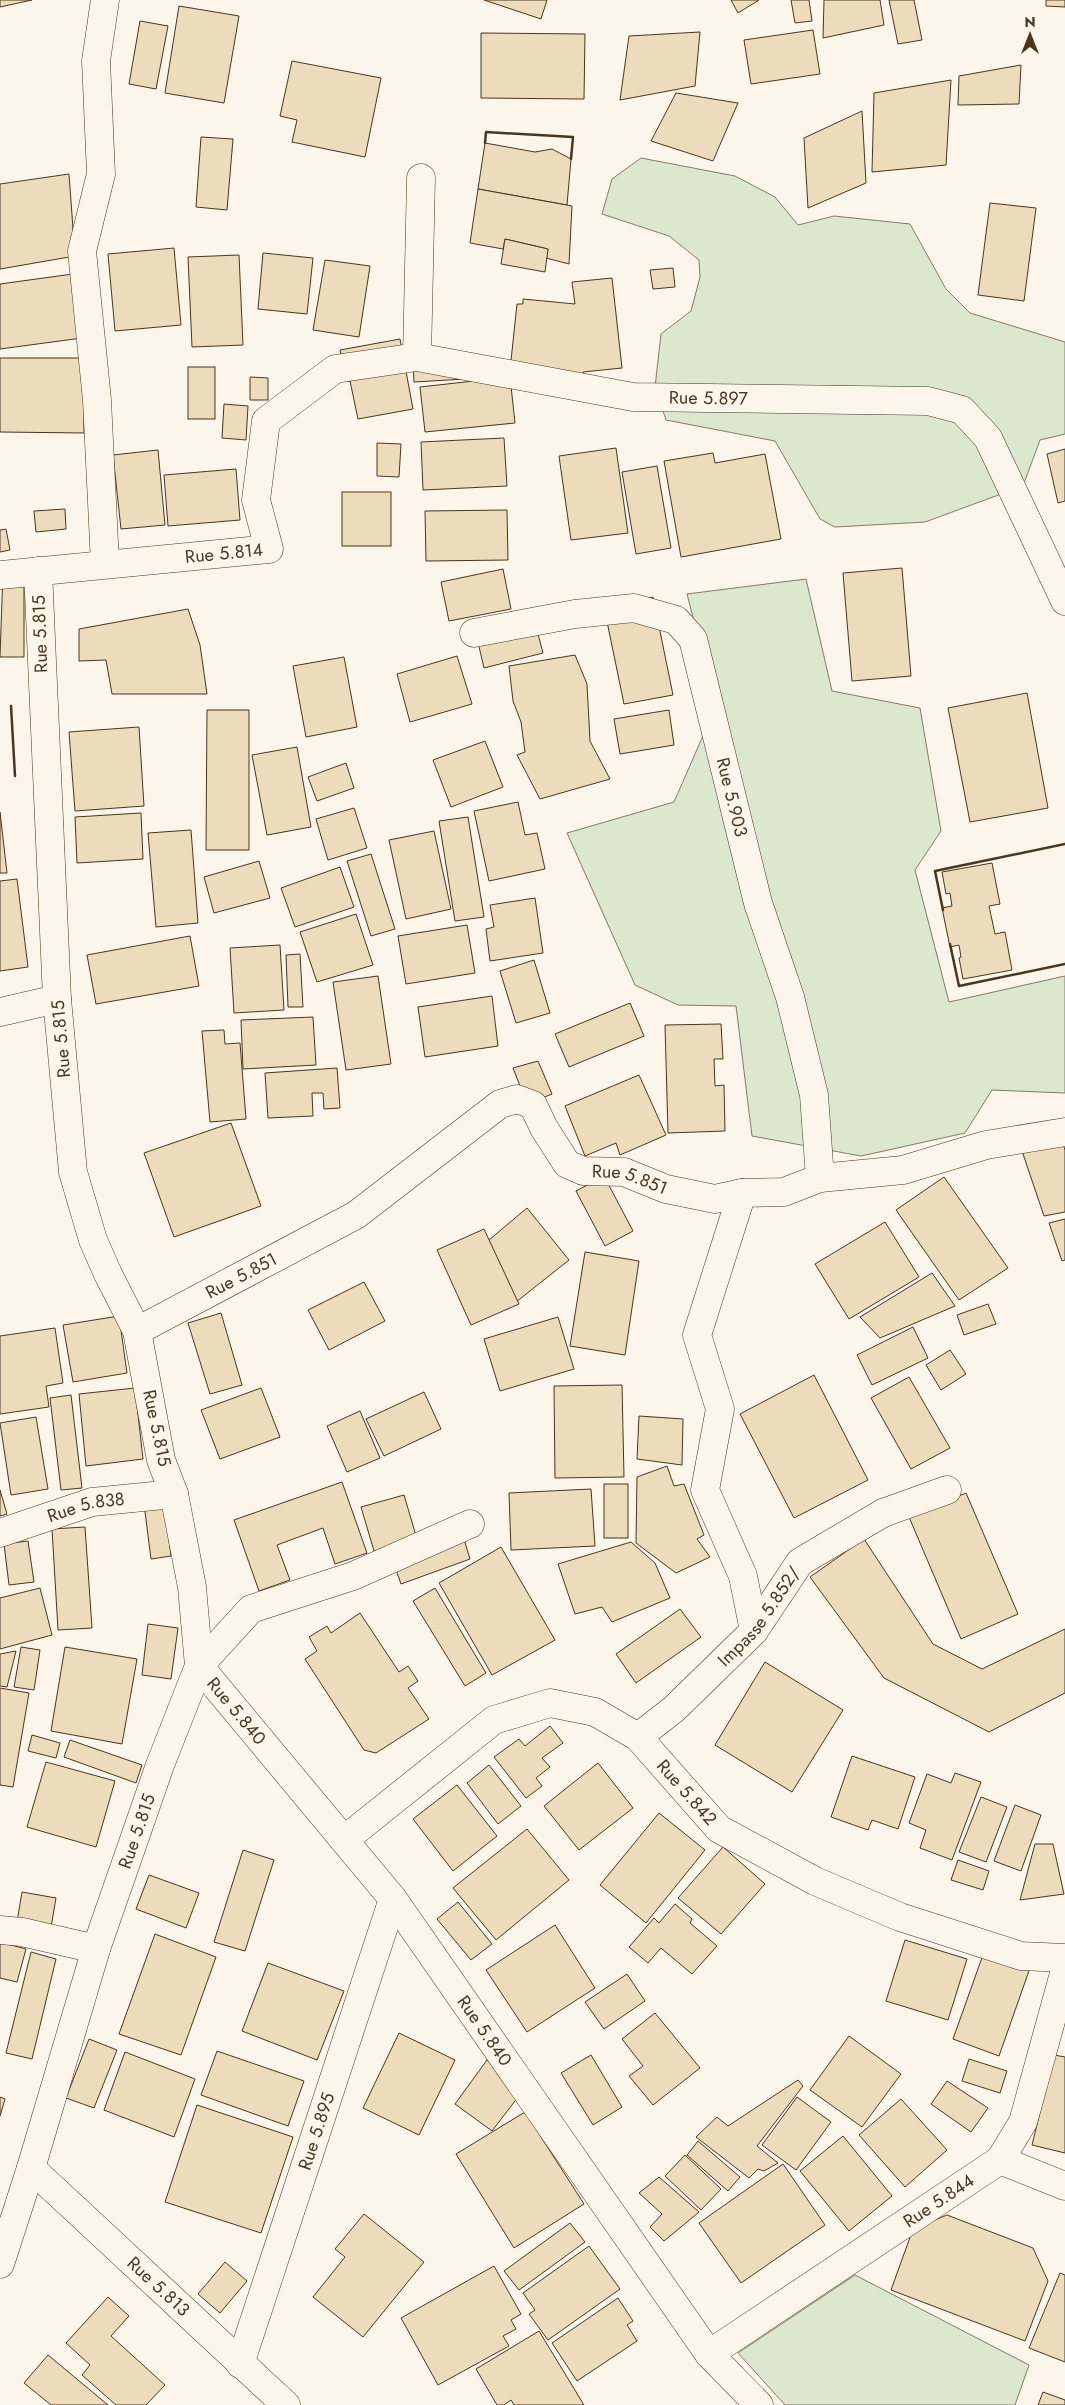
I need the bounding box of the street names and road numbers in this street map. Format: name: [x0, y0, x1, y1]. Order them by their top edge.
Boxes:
street label: Rue 5.897: [669, 384, 748, 412]
street label: Rue 5.814: [184, 537, 264, 570]
street label: Rue 5.815: [26, 595, 54, 673]
street label: Rue 5.903: [710, 755, 754, 840]
street label: Rue 5.815: [45, 999, 77, 1079]
street label: Rue 5.851: [592, 1158, 671, 1201]
street label: Rue 5.851: [201, 1246, 282, 1305]
street label: Rue 5.815: [136, 1387, 178, 1469]
street label: Rue 5.838: [44, 1486, 126, 1529]
street label: Impasse 5.852/: [712, 1561, 807, 1673]
street label: Rue 5.840: [201, 1672, 273, 1751]
street label: Rue 5.842: [650, 1754, 723, 1831]
street label: Rue 5.815: [112, 1790, 162, 1872]
street label: Rue 5.840: [451, 1990, 518, 2072]
street label: Rue 5.895: [292, 2089, 341, 2173]
street label: Rue 5.844: [898, 2168, 979, 2234]
street label: Rue 5.813: [121, 2251, 196, 2322]

